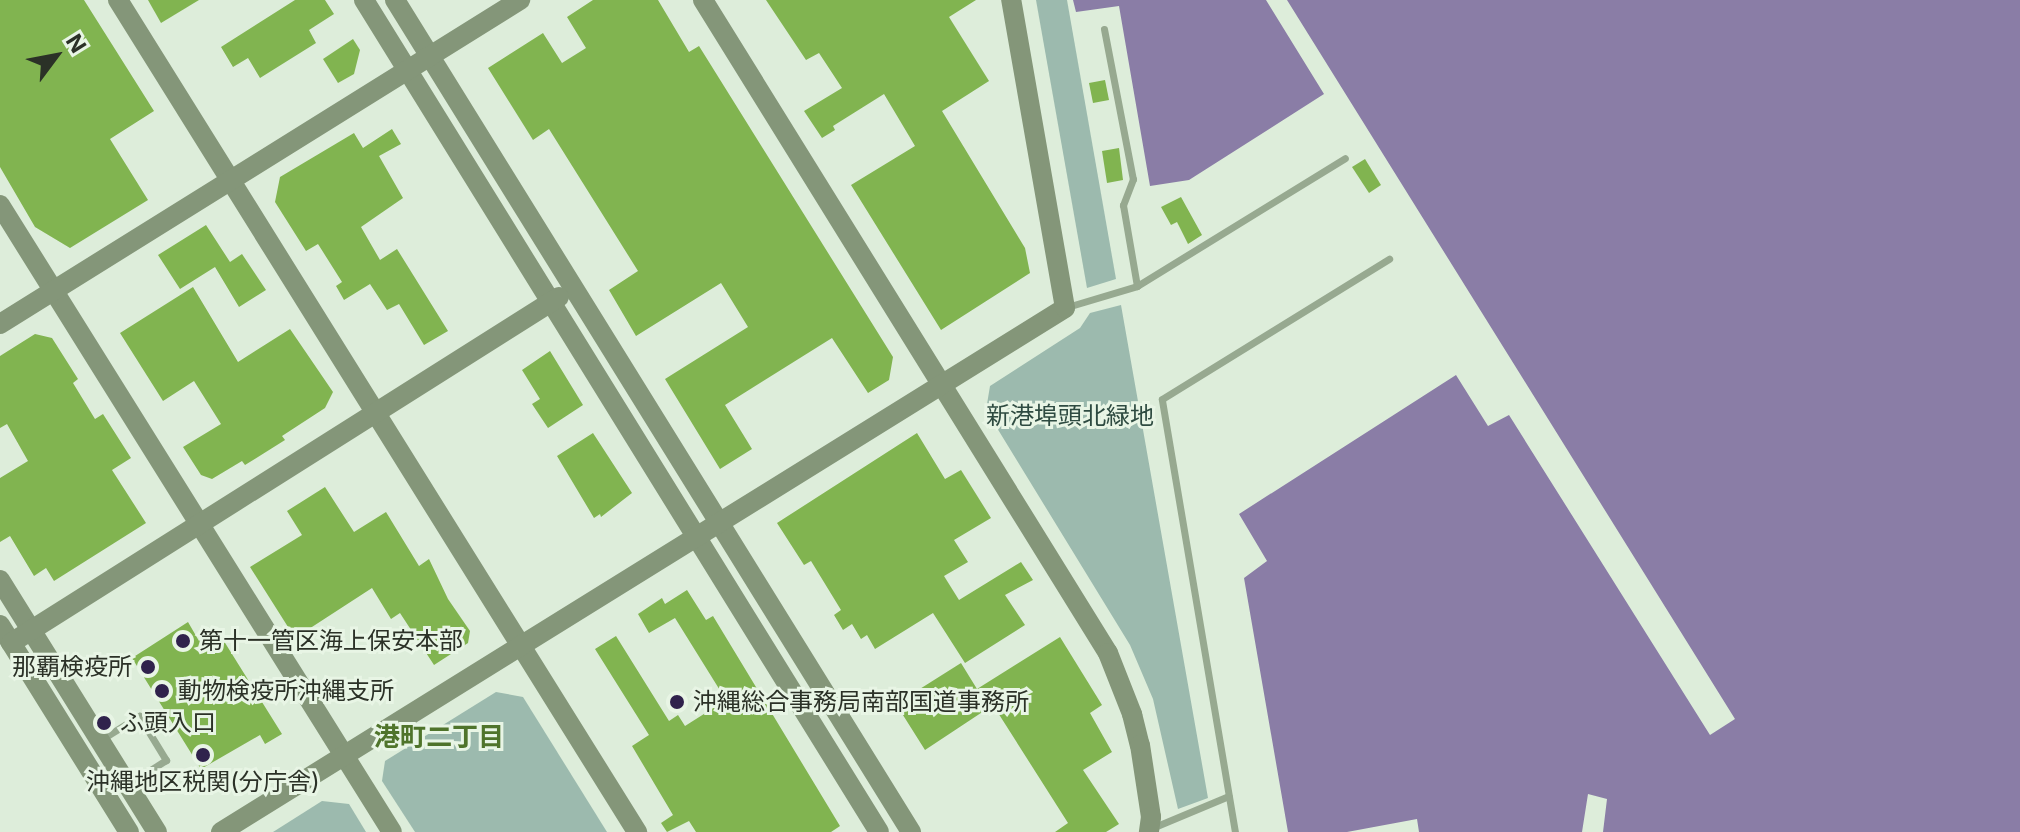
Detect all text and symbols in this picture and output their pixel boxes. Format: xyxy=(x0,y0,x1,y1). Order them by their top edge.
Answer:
north arrow xyxy=(16,16,96,96)
text: N xyxy=(61,29,92,57)
park label: 新港埠頭北緑地 xyxy=(986,402,1154,430)
place label: 第十一管区海上保安本部 xyxy=(199,627,463,655)
marker: 第十一管区海上保安本部 xyxy=(174,632,192,650)
place label: 那覇検疫所 xyxy=(12,653,132,681)
marker: 那覇検疫所 xyxy=(139,658,157,676)
place label: 動物検疫所沖縄支所 xyxy=(178,677,394,705)
marker: 動物検疫所沖縄支所 xyxy=(153,682,171,700)
place label: 沖縄総合事務局南部国道事務所 xyxy=(693,688,1029,716)
marker: 沖縄総合事務局南部国道事務所 xyxy=(668,693,686,711)
place label: ふ頭入口 xyxy=(120,709,216,737)
marker: ふ頭入口 xyxy=(95,714,113,732)
district label: 港町二丁目 xyxy=(374,721,504,753)
marker: 沖縄地区税関(分庁舎) xyxy=(194,746,212,764)
place label: 沖縄地区税関(分庁舎) xyxy=(86,768,320,796)

